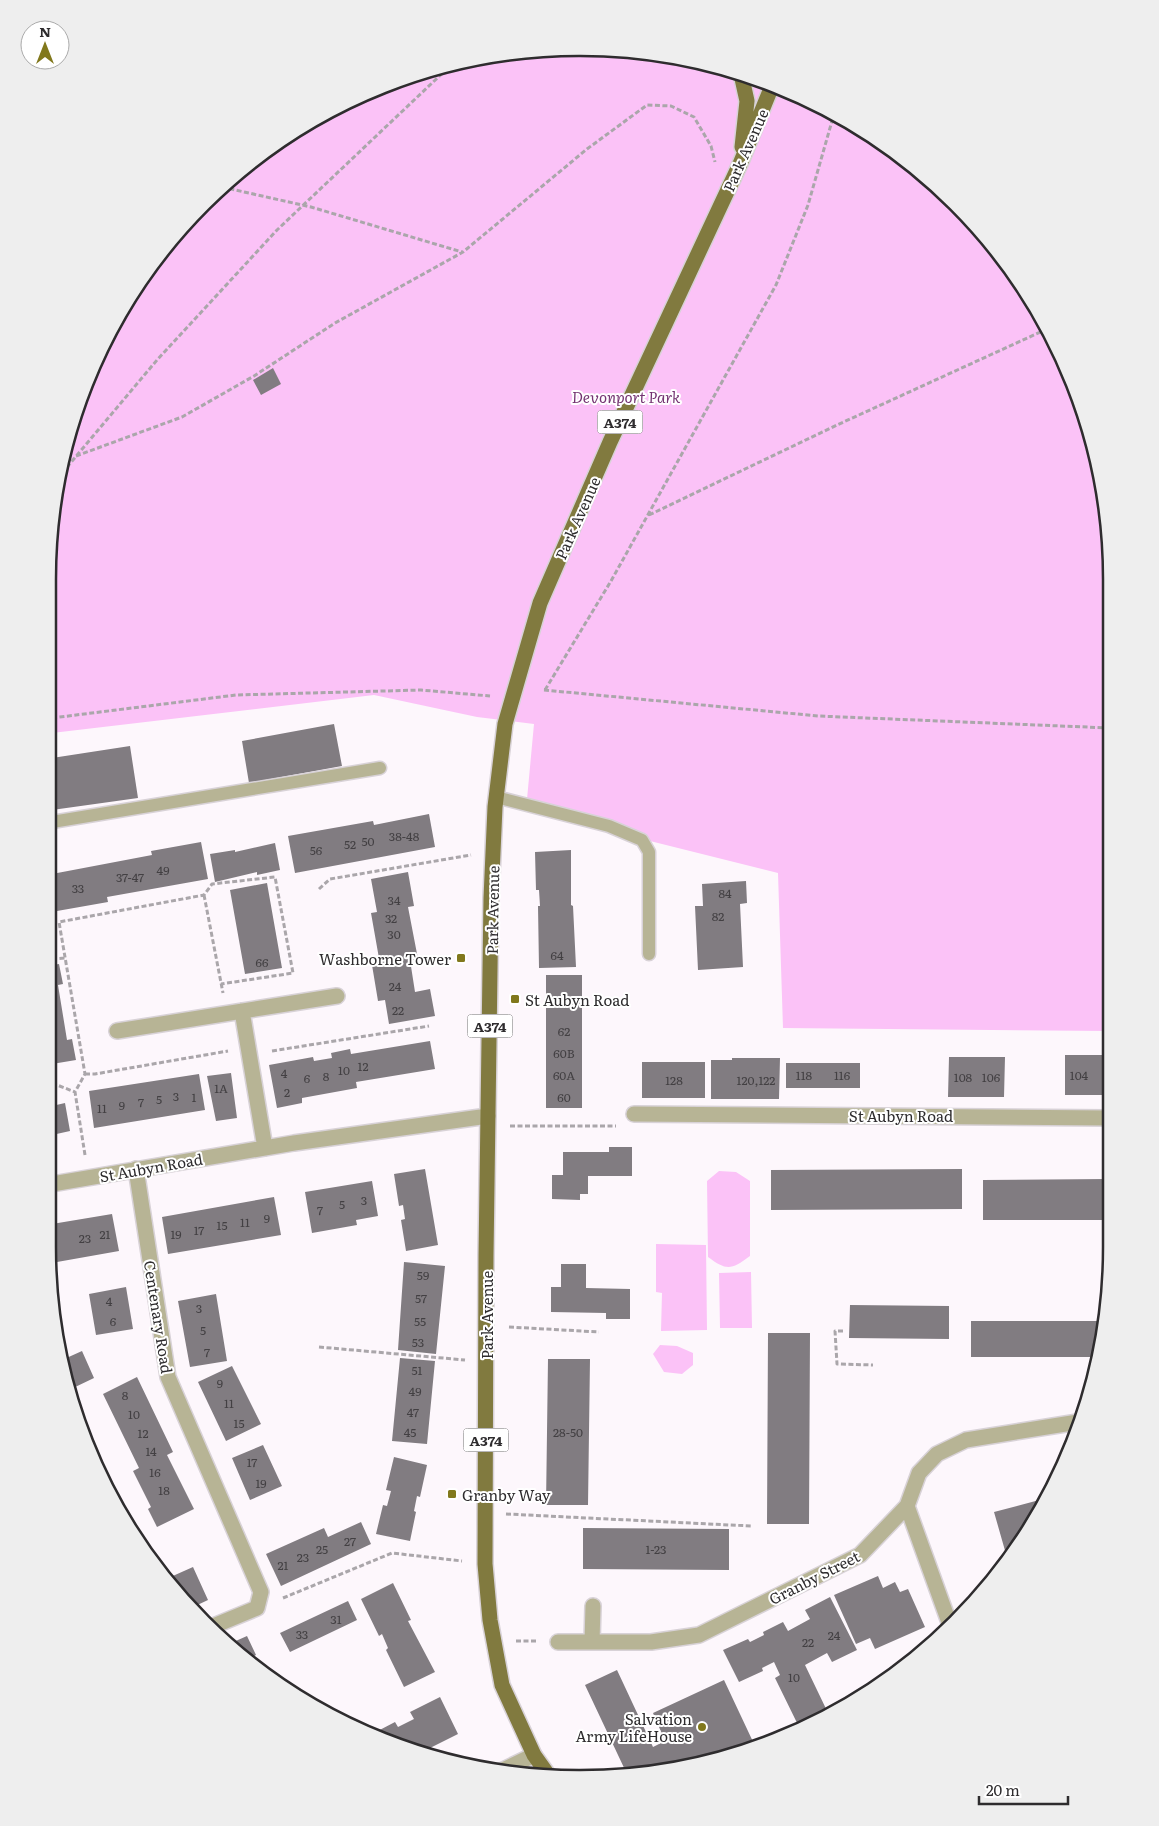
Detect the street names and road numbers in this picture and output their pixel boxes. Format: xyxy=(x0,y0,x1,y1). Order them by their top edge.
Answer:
street label: Park Avenue xyxy=(716,105,774,195)
road number: A374 xyxy=(598,411,642,434)
street label: Park Avenue xyxy=(548,473,606,563)
street label: Park Avenue xyxy=(480,865,504,954)
road number: A374 xyxy=(468,1014,512,1038)
street label: St Aubyn Road xyxy=(849,1104,953,1127)
street label: St Aubyn Road xyxy=(98,1147,204,1187)
street label: Centenary Road xyxy=(139,1259,179,1375)
street label: Park Avenue xyxy=(475,1271,498,1359)
road number: A374 xyxy=(464,1428,508,1452)
street label: Granby Street xyxy=(765,1544,863,1610)

